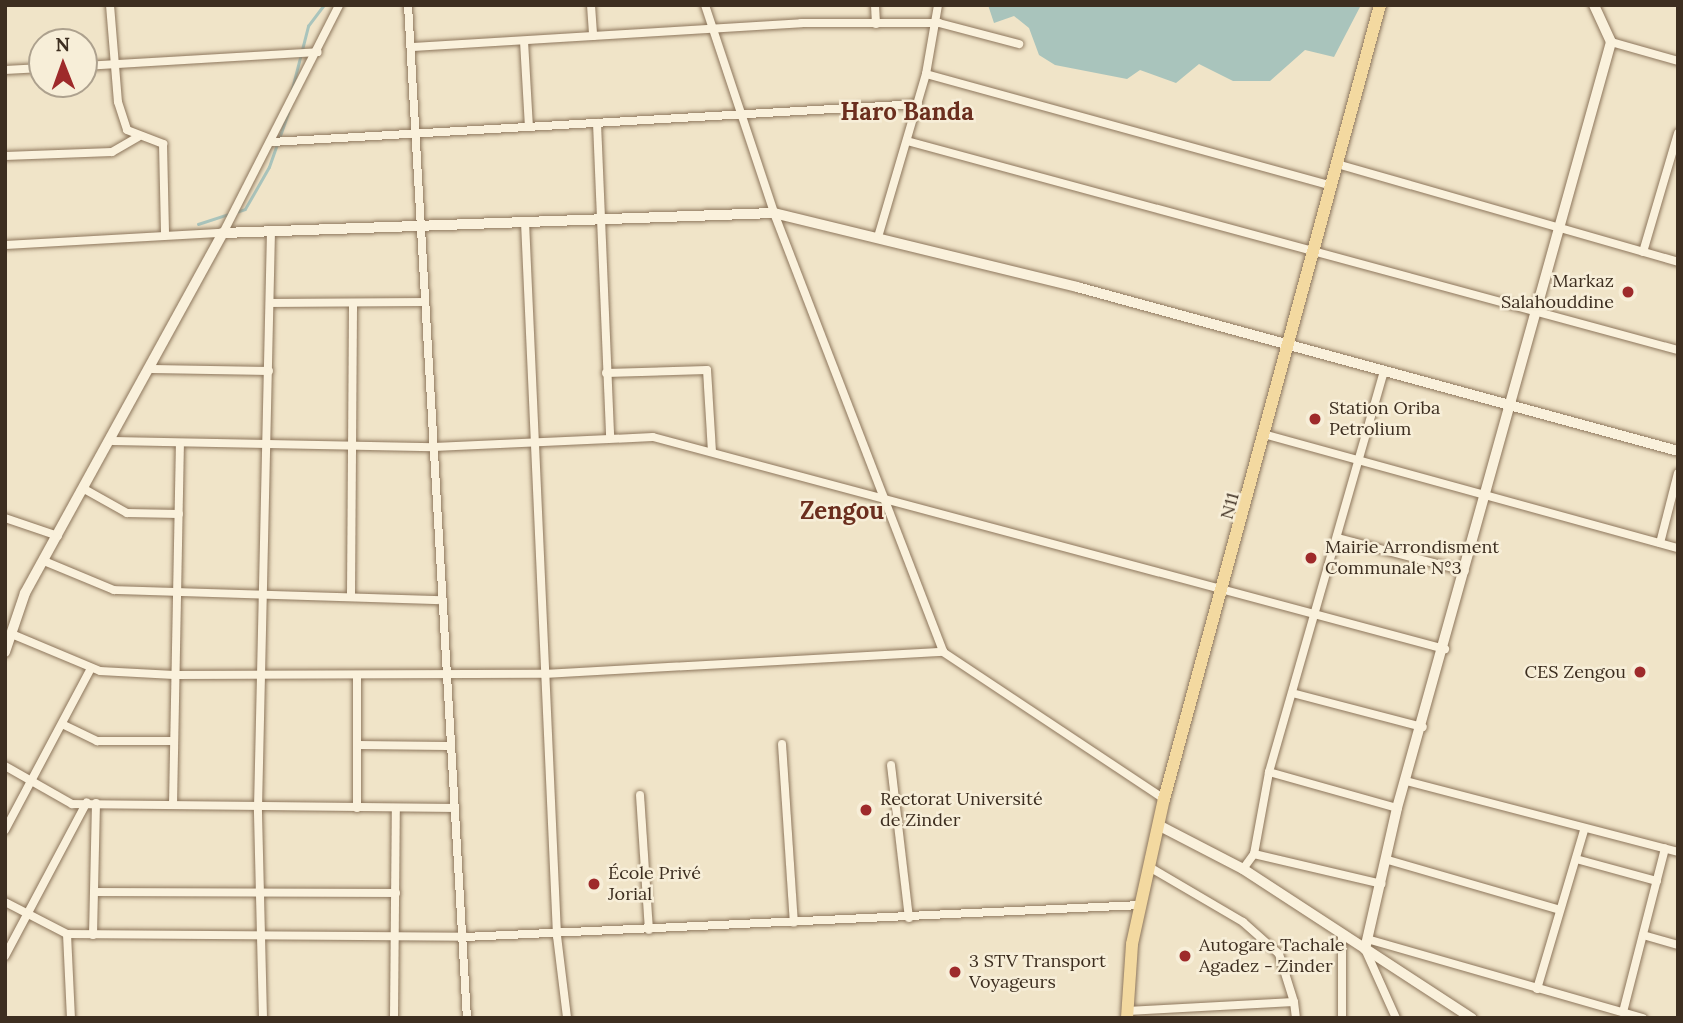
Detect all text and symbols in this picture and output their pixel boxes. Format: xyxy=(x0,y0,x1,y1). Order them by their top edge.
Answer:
north arrow xyxy=(28,28,98,98)
text: N xyxy=(55,32,70,56)
district label: Haro Banda xyxy=(840,98,974,126)
place label: Markaz Salahouddine xyxy=(1501,271,1614,314)
marker: Markaz Salahouddine xyxy=(1620,284,1636,300)
place label: Station Oriba Petrolium xyxy=(1329,398,1440,440)
marker: Station Oriba Petrolium xyxy=(1307,411,1323,427)
street label: N11 xyxy=(1216,490,1244,522)
district label: Zengou xyxy=(800,497,884,525)
place label: Mairie Arrondisment Communale N°3 xyxy=(1325,537,1499,580)
marker: Mairie Arrondisment Communale N°3 xyxy=(1303,550,1319,566)
place label: CES Zengou xyxy=(1524,661,1626,683)
marker: CES Zengou xyxy=(1632,664,1648,680)
place label: Rectorat Université de Zinder xyxy=(880,789,1043,832)
marker: Rectorat Université de Zinder xyxy=(858,802,874,818)
place label: École Privé Jorial xyxy=(608,863,701,906)
marker: École Privé Jorial xyxy=(586,876,602,892)
place label: Autogare Tachale Agadez - Zinder xyxy=(1199,935,1345,978)
marker: Autogare Tachale Agadez - Zinder xyxy=(1177,948,1193,964)
place label: 3 STV Transport Voyageurs xyxy=(969,951,1106,993)
marker: 3 STV Transport Voyageurs xyxy=(947,964,963,980)

